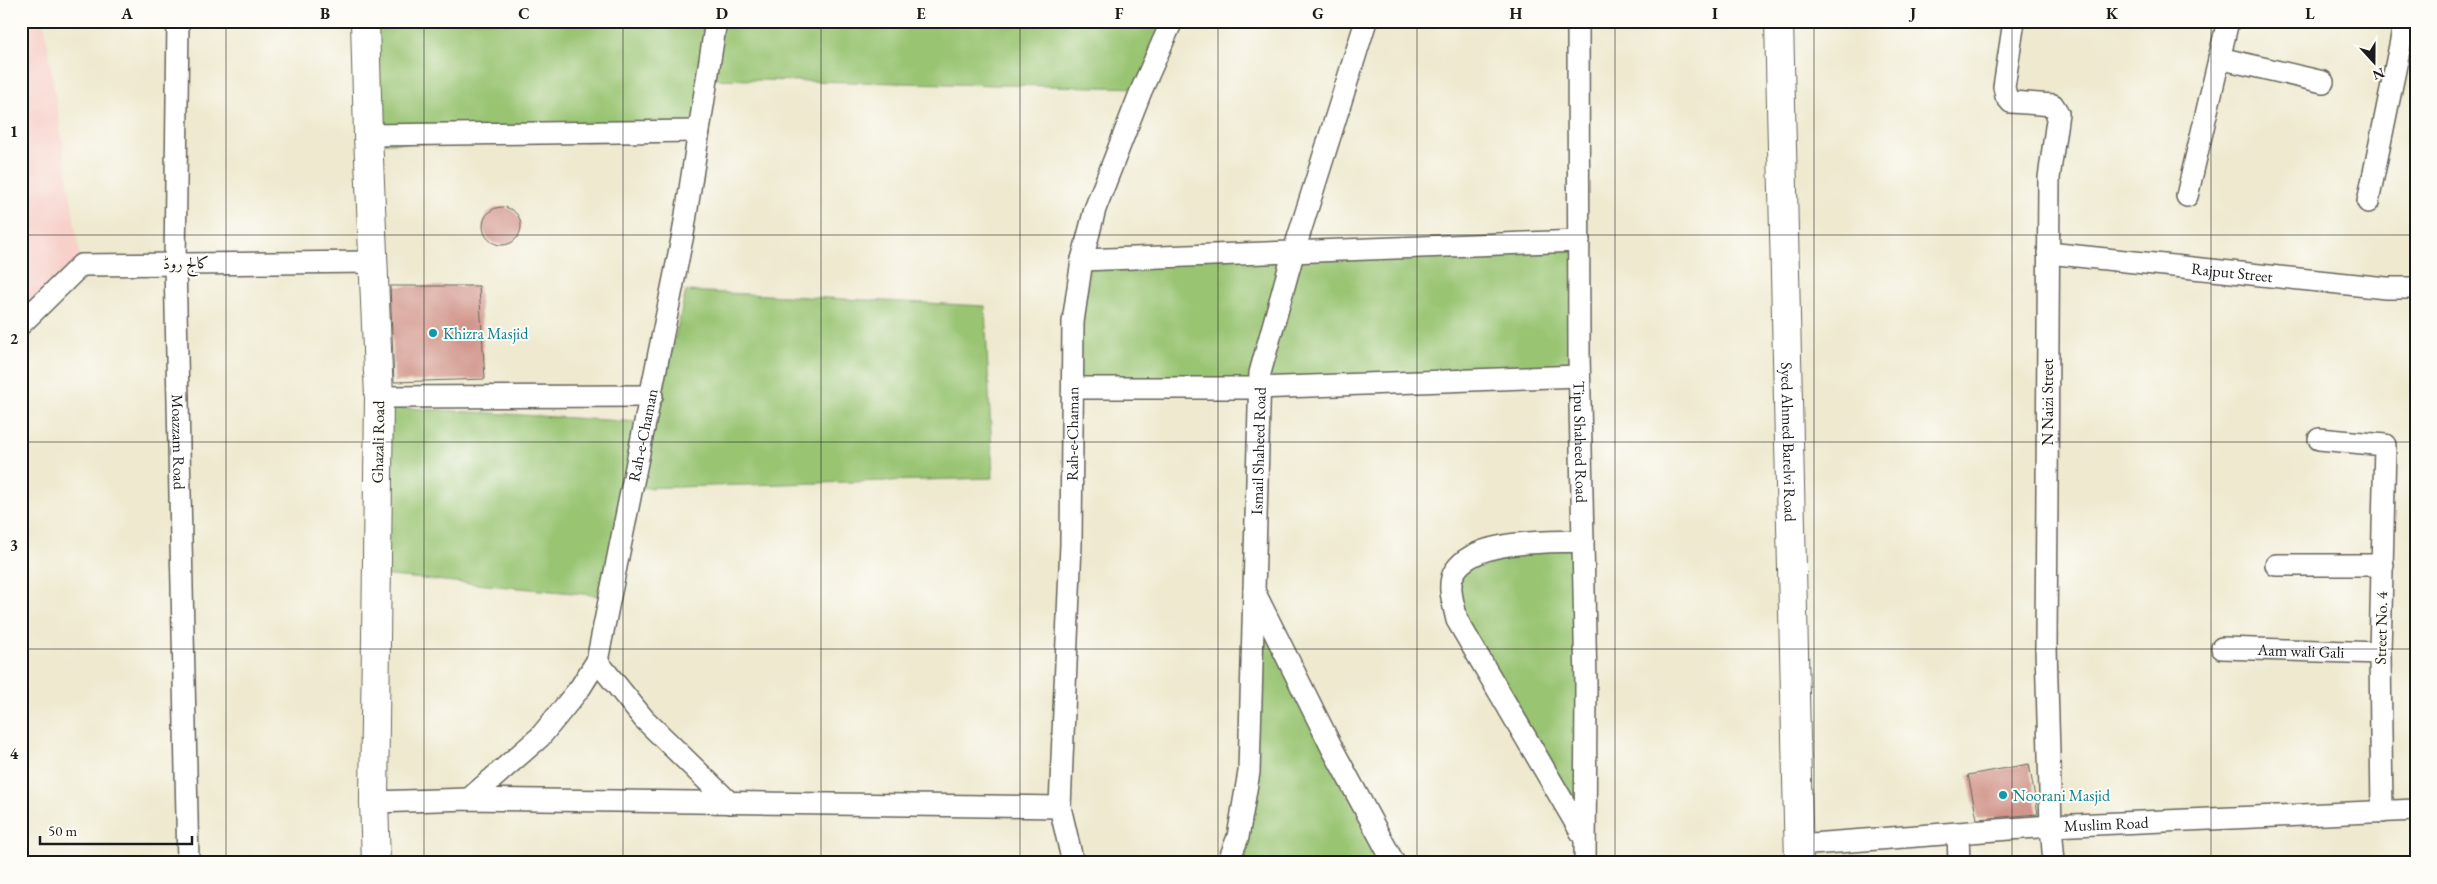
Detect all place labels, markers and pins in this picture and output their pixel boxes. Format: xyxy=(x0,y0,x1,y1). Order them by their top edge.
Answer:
place label: Khizra Masjid xyxy=(443,323,529,344)
marker: Khizra Masjid xyxy=(427,327,439,339)
place label: Noorani Masjid xyxy=(2013,785,2111,806)
marker: Noorani Masjid xyxy=(1997,789,2009,801)

